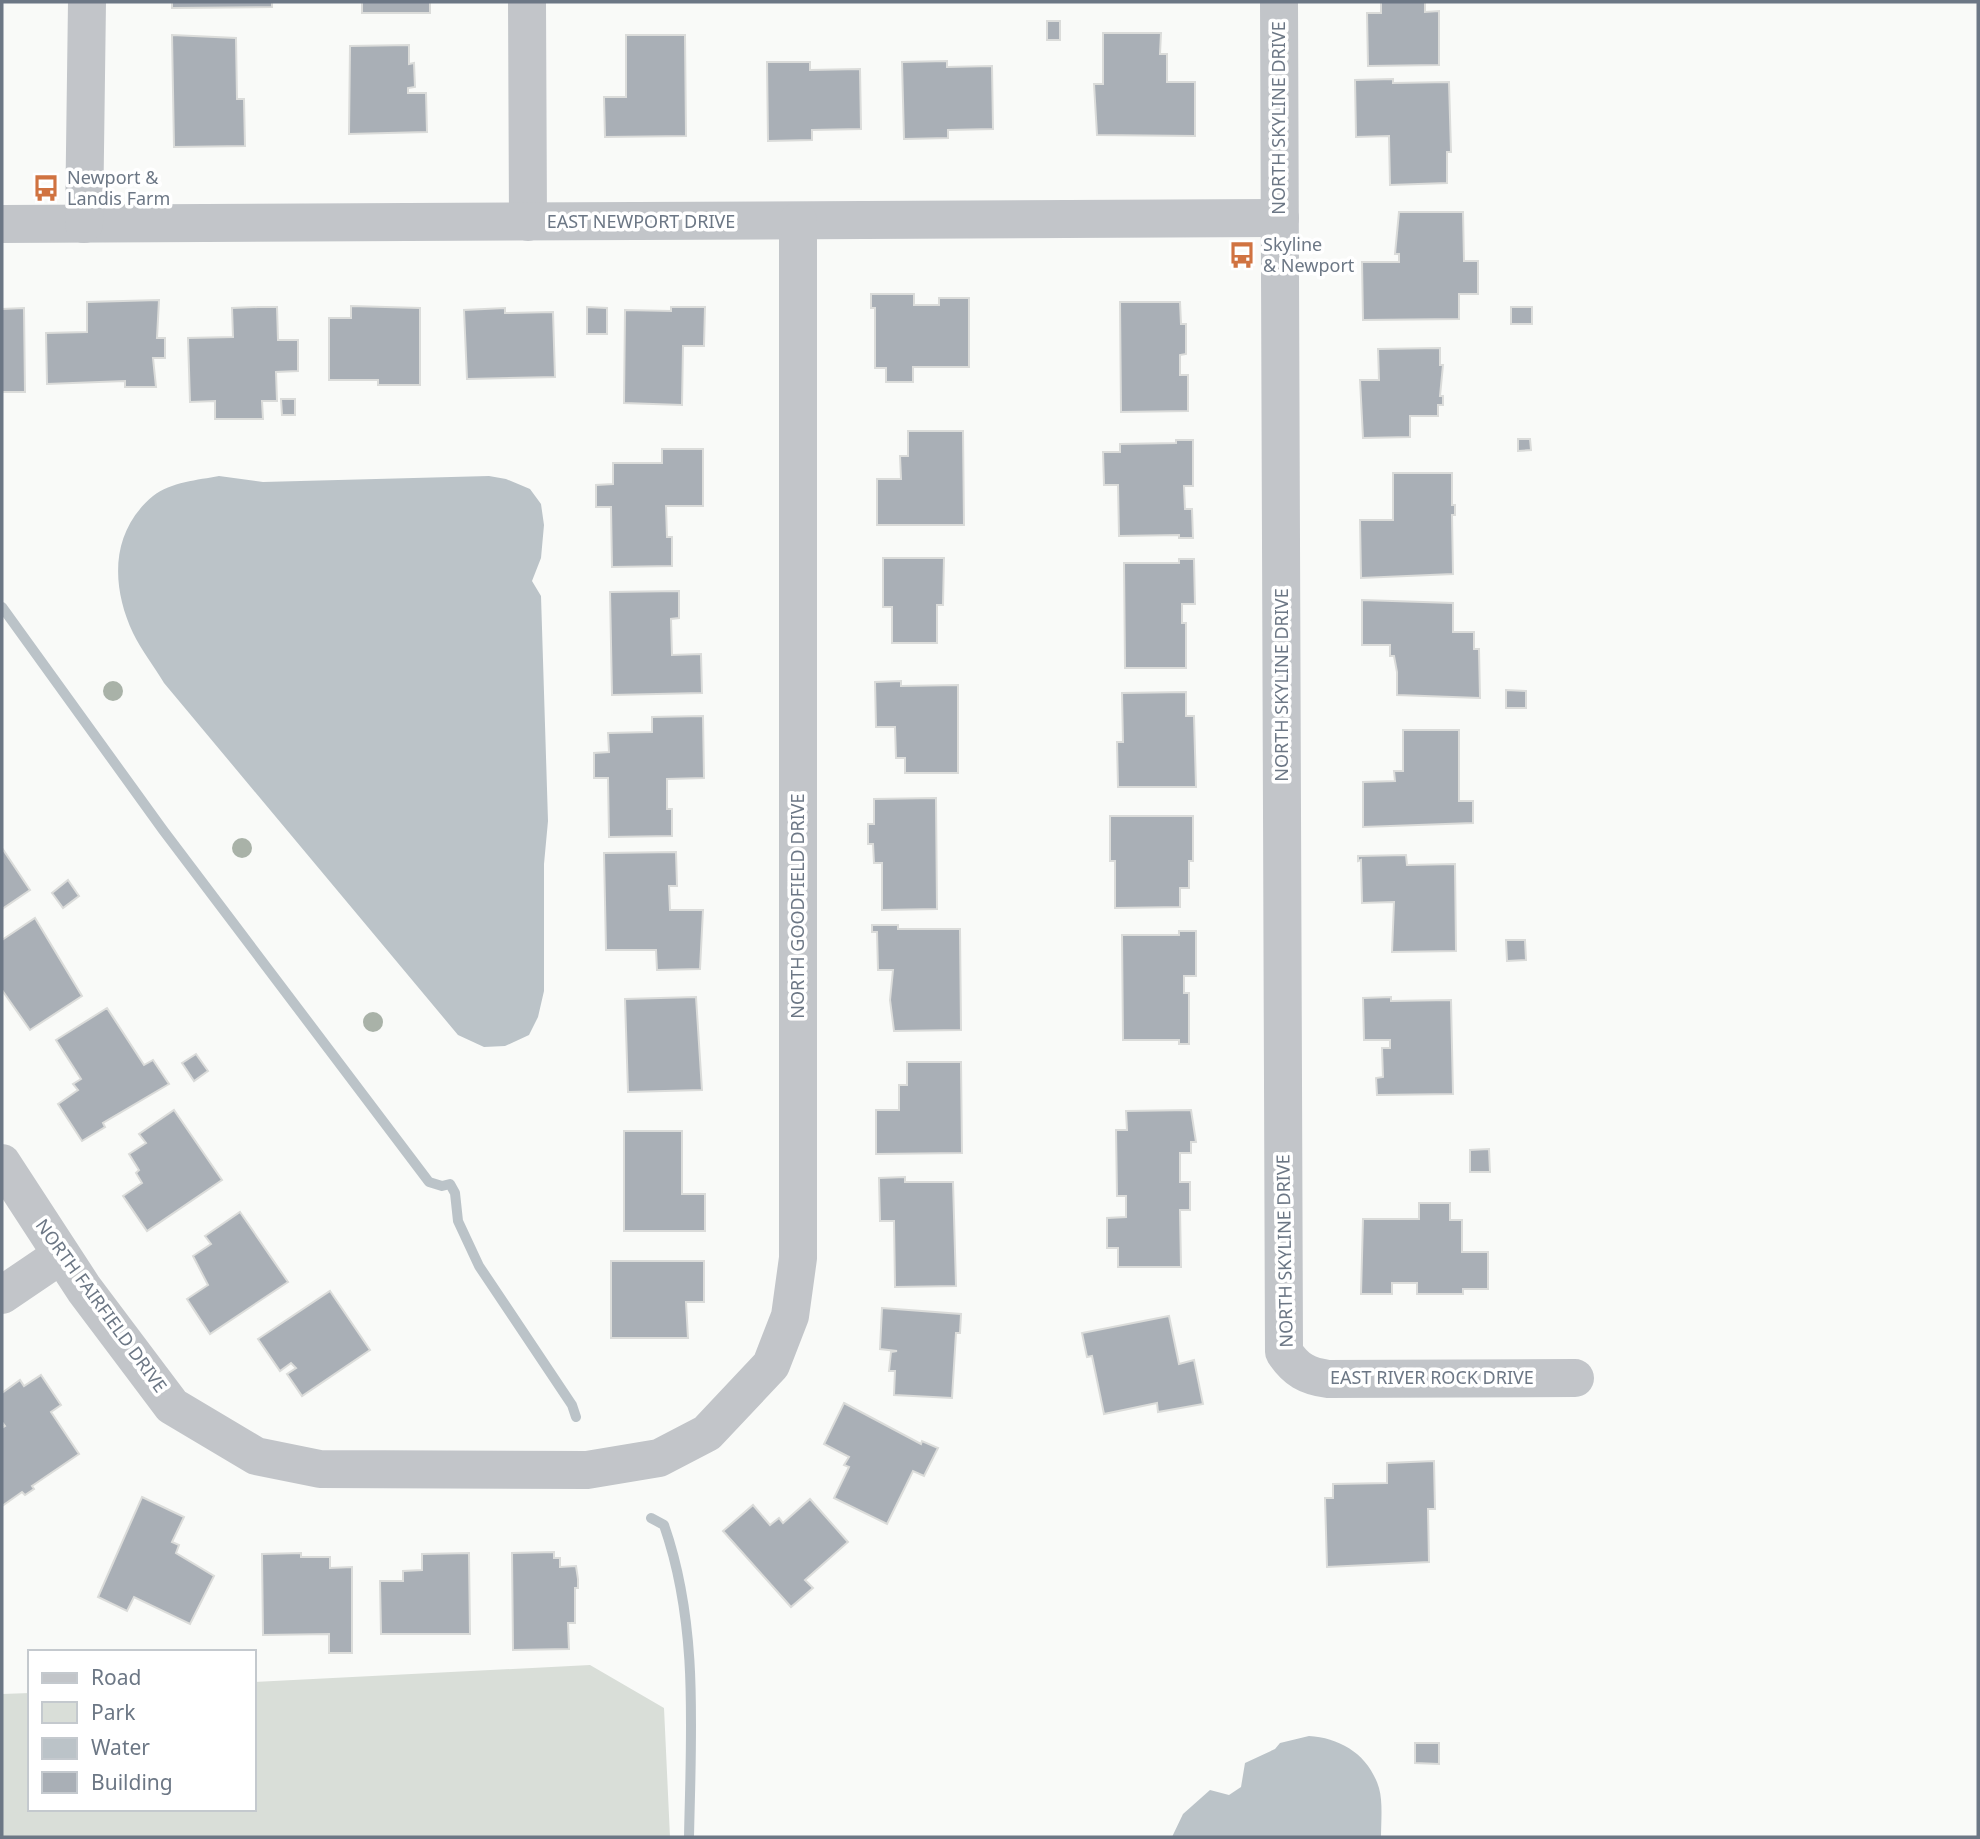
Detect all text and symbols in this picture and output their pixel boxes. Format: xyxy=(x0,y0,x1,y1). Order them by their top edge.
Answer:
street label: NORTH SKYLINE DRIVE xyxy=(1266,21,1290,215)
place label: Newport & Landis Farm xyxy=(67,165,170,210)
bus stop icon: Newport & Landis Farm xyxy=(31,173,61,203)
street label: EAST NEWPORT DRIVE xyxy=(547,209,735,233)
place label: Skyline & Newport xyxy=(1263,232,1355,277)
bus stop icon: Skyline & Newport xyxy=(1227,240,1257,270)
street label: NORTH SKYLINE DRIVE xyxy=(1269,588,1293,782)
street label: NORTH GOODFIELD DRIVE xyxy=(785,793,809,1019)
street label: NORTH SKYLINE DRIVE xyxy=(1270,1154,1298,1348)
street label: NORTH FAIRFIELD DRIVE xyxy=(31,1214,173,1397)
street label: EAST RIVER ROCK DRIVE xyxy=(1330,1365,1534,1389)
legend xyxy=(28,1650,256,1811)
text: Road xyxy=(91,1663,141,1691)
text: Park xyxy=(91,1698,136,1726)
text: Water xyxy=(91,1733,150,1761)
text: Building xyxy=(91,1768,173,1796)

